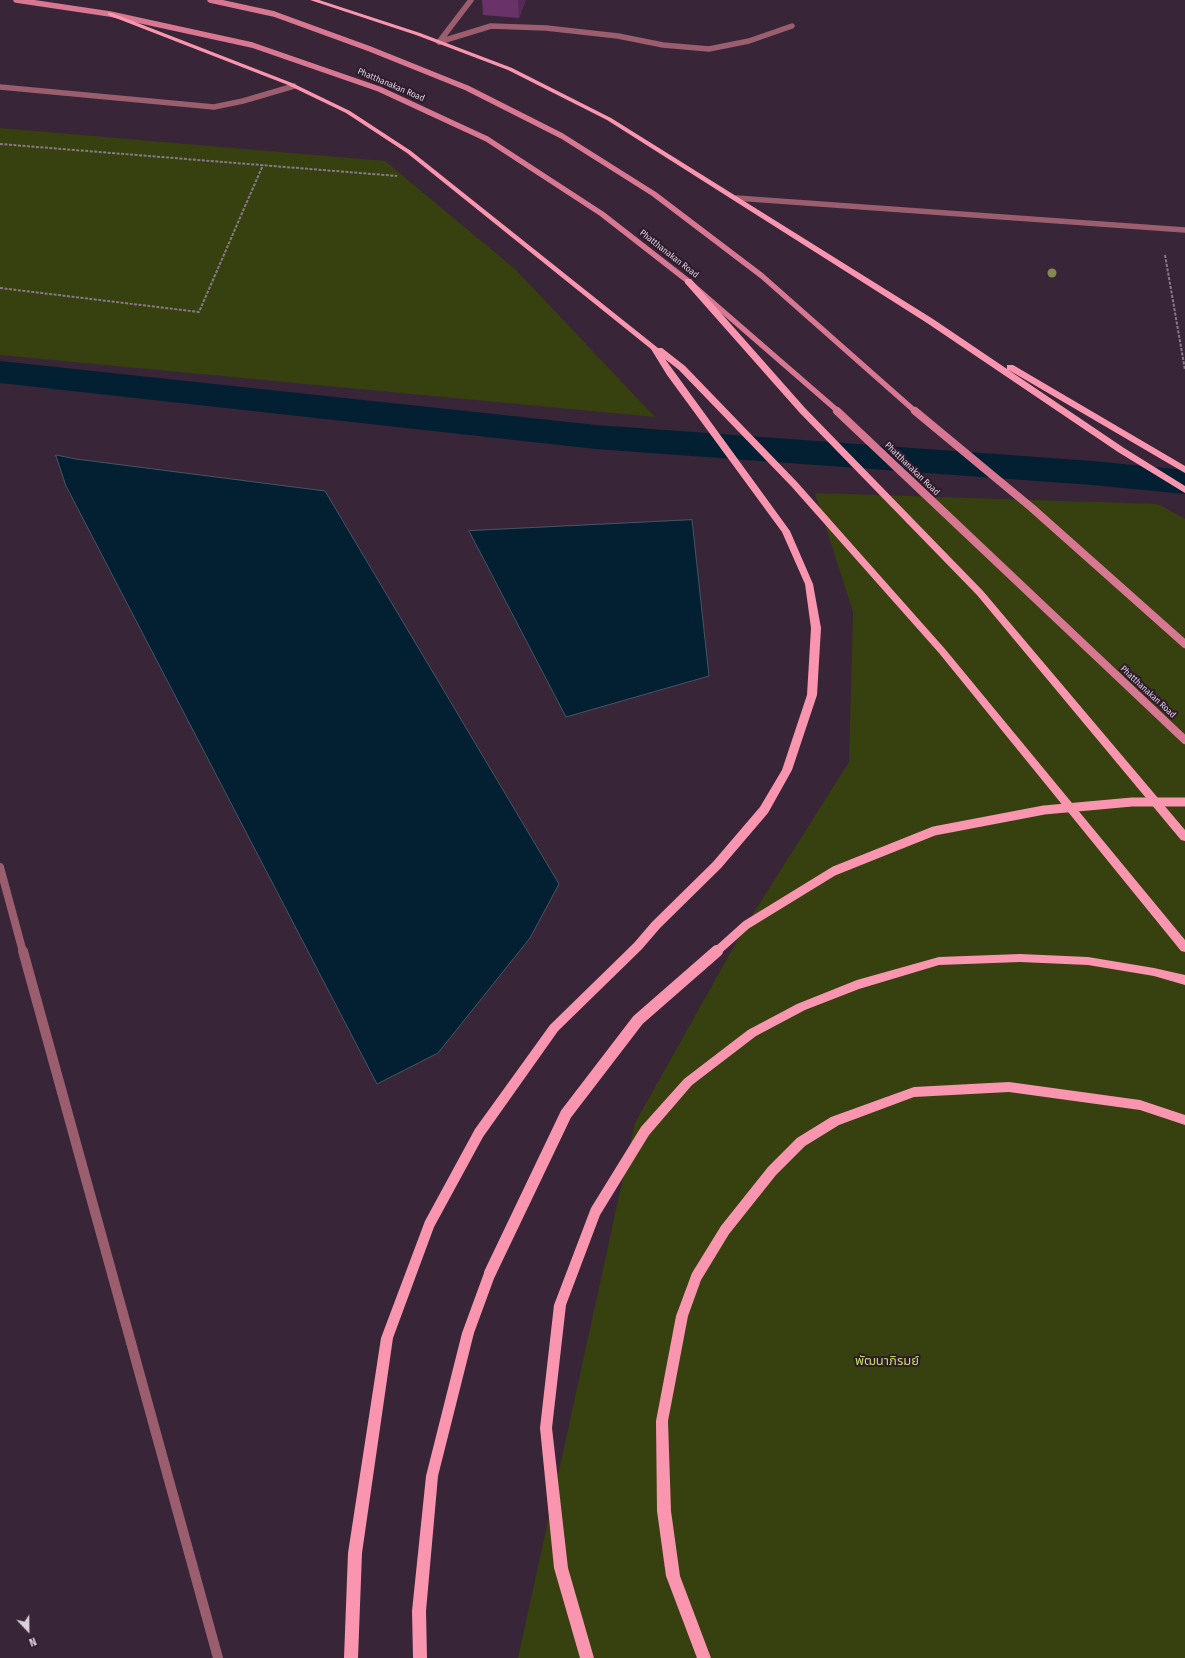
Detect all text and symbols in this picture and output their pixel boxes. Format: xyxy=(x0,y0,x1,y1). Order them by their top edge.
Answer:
street label: Phatthanakan Road xyxy=(356,66,426,104)
street label: Phatthanakan Road xyxy=(637,228,701,280)
street label: Phatthanakan Road xyxy=(882,440,942,498)
street label: Phatthanakan Road xyxy=(1118,664,1178,720)
park label: พัฒนาภิรมย์ xyxy=(855,1353,919,1369)
north arrow xyxy=(8,1610,48,1650)
text: N xyxy=(27,1634,38,1649)

